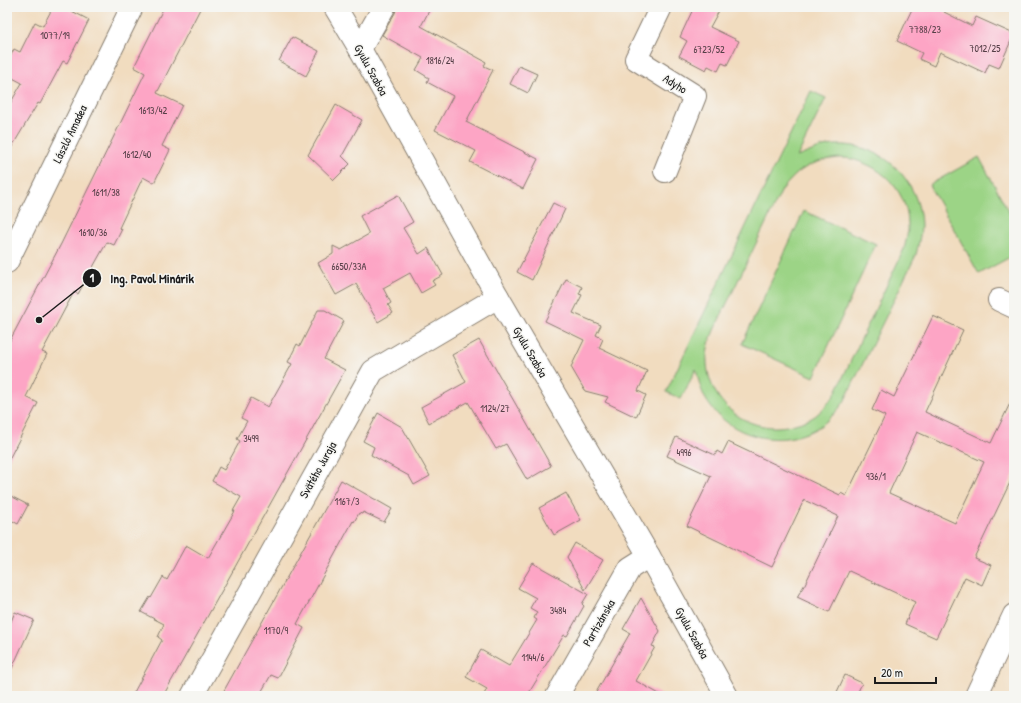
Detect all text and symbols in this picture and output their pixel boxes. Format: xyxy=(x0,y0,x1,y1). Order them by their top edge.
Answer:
house number: 7788/23 xyxy=(909,23,941,36)
house number: 1077/19 xyxy=(40,29,70,42)
street label: Gyulu Szabóa xyxy=(350,41,393,99)
house number: 7012/25 xyxy=(970,42,1001,55)
house number: 6723/52 xyxy=(693,43,725,56)
house number: 1816/24 xyxy=(426,54,454,67)
street label: Adyho xyxy=(660,70,691,98)
street label: László Amadea xyxy=(48,102,91,166)
house number: 1613/42 xyxy=(139,104,168,117)
house number: 1612/40 xyxy=(123,148,152,161)
house number: 1611/38 xyxy=(92,186,120,199)
house number: 1610/36 xyxy=(79,226,107,239)
house number: 6650/33A xyxy=(332,260,366,273)
callout: Ing. Pavol Minárik xyxy=(82,266,201,291)
text: 1 xyxy=(90,269,95,286)
text: Ing. Pavol Minárik xyxy=(110,269,194,288)
street label: Gyulu Szabóa xyxy=(509,323,552,381)
house number: 1124/27 xyxy=(480,402,510,415)
house number: 3499 xyxy=(243,432,259,445)
street label: Svätého Juraja xyxy=(295,438,340,501)
house number: 4996 xyxy=(676,446,692,459)
house number: 936/1 xyxy=(866,470,886,483)
house number: 1167/3 xyxy=(335,495,360,508)
street label: Partizánska xyxy=(578,596,619,649)
house number: 3484 xyxy=(550,604,566,617)
street label: Gyulu Szabóa xyxy=(671,604,714,662)
house number: 1170/9 xyxy=(264,624,289,637)
house number: 1144/6 xyxy=(522,651,544,664)
scale bar xyxy=(875,659,936,685)
text: 20 m xyxy=(881,664,903,681)

